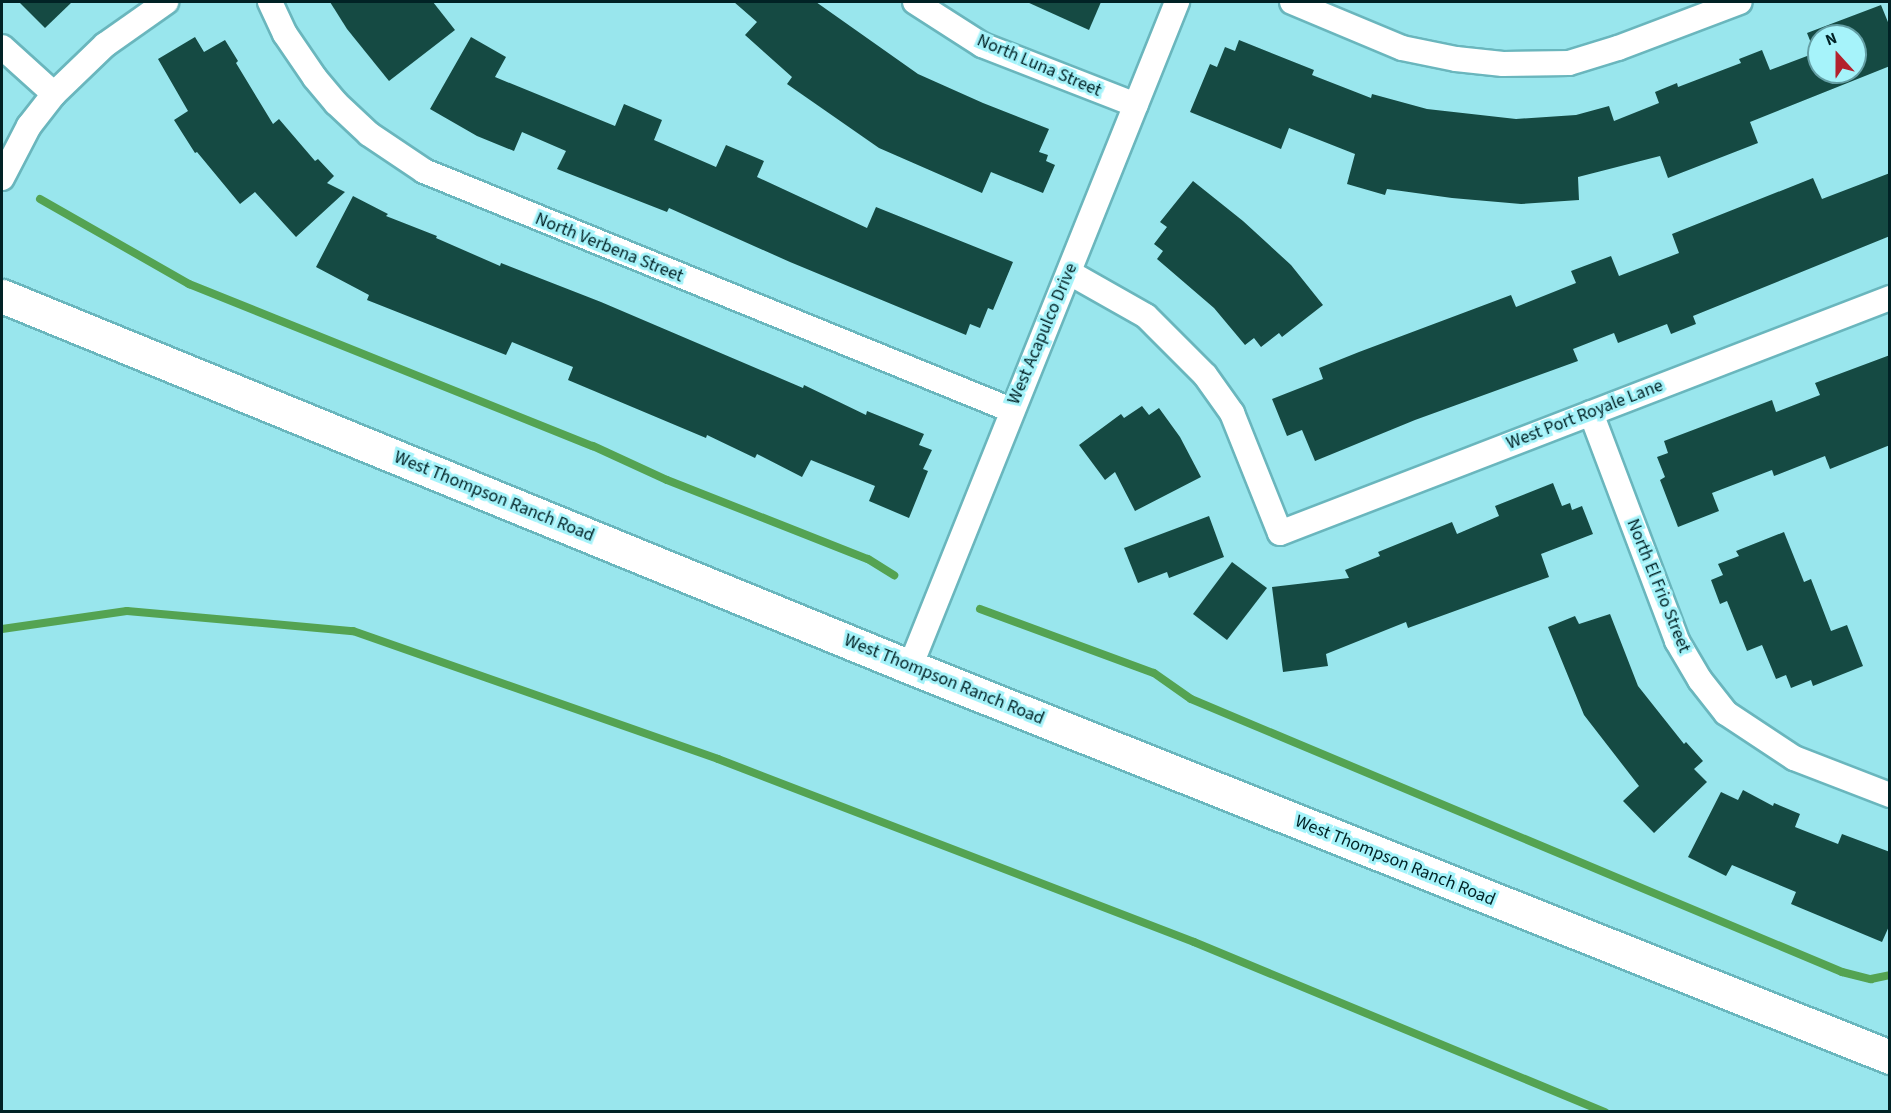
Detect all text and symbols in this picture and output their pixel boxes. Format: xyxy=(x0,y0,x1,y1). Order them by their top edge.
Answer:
north arrow xyxy=(1807,24,1867,84)
text: N xyxy=(1822,27,1840,51)
street label: North Luna Street xyxy=(974,30,1104,102)
street label: North Verbena Street xyxy=(532,208,686,288)
street label: West Acapulco Drive xyxy=(1003,260,1083,408)
street label: West Port Royale Lane xyxy=(1504,375,1666,455)
street label: West Thompson Ranch Road xyxy=(391,447,597,547)
street label: North El Frio Street xyxy=(1621,516,1695,656)
street label: West Thompson Ranch Road xyxy=(841,630,1047,730)
street label: West Thompson Ranch Road xyxy=(1292,811,1498,911)

